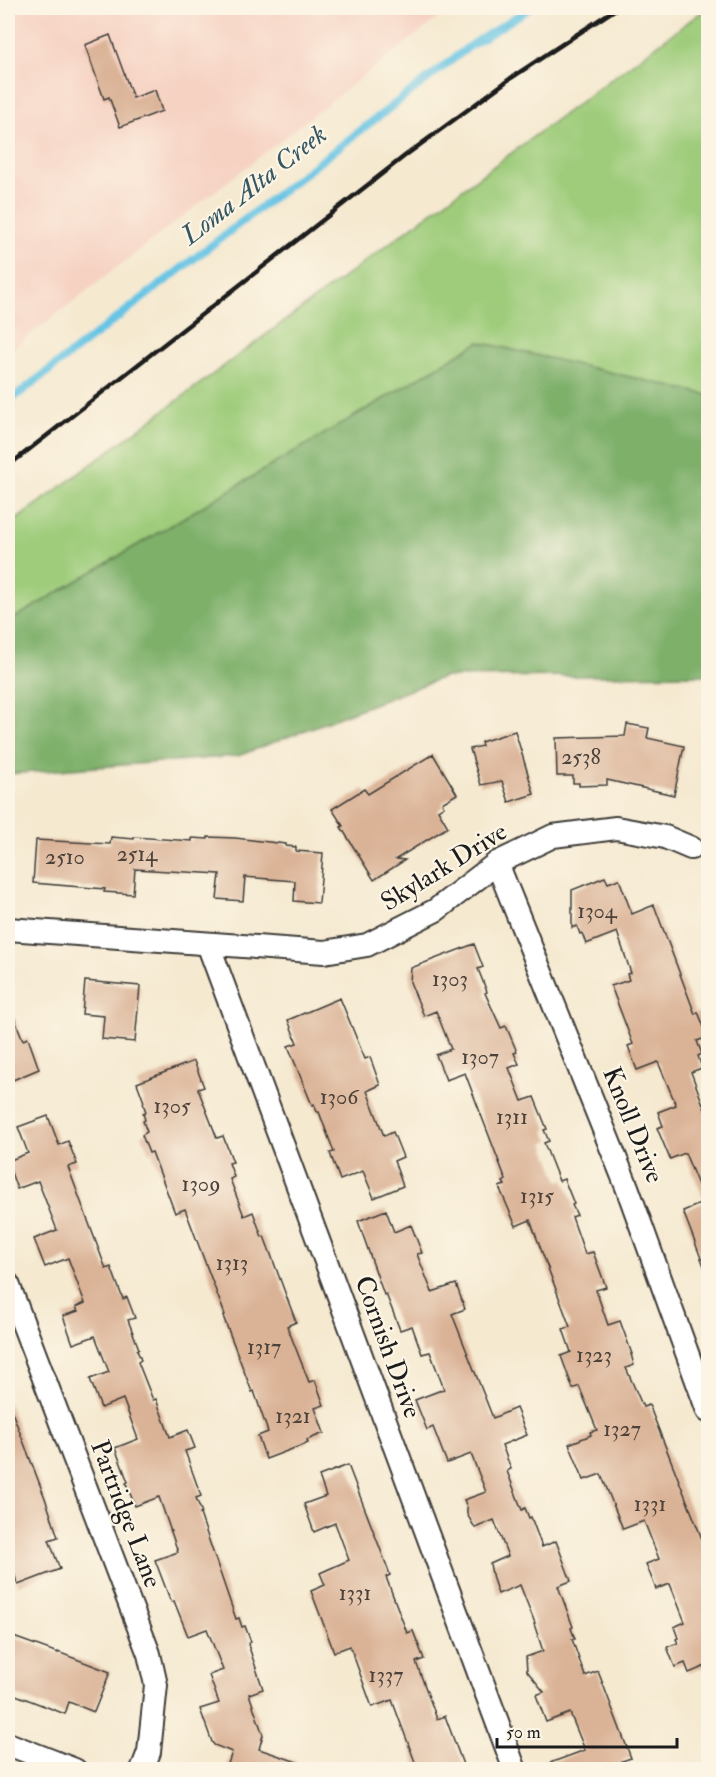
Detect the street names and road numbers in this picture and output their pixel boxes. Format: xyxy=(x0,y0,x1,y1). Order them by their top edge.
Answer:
street label: Skylark Drive xyxy=(375,816,513,918)
street label: Knoll Drive xyxy=(595,1062,671,1188)
street label: Cornish Drive xyxy=(347,1271,429,1423)
street label: Partridge Lane xyxy=(83,1436,169,1592)

